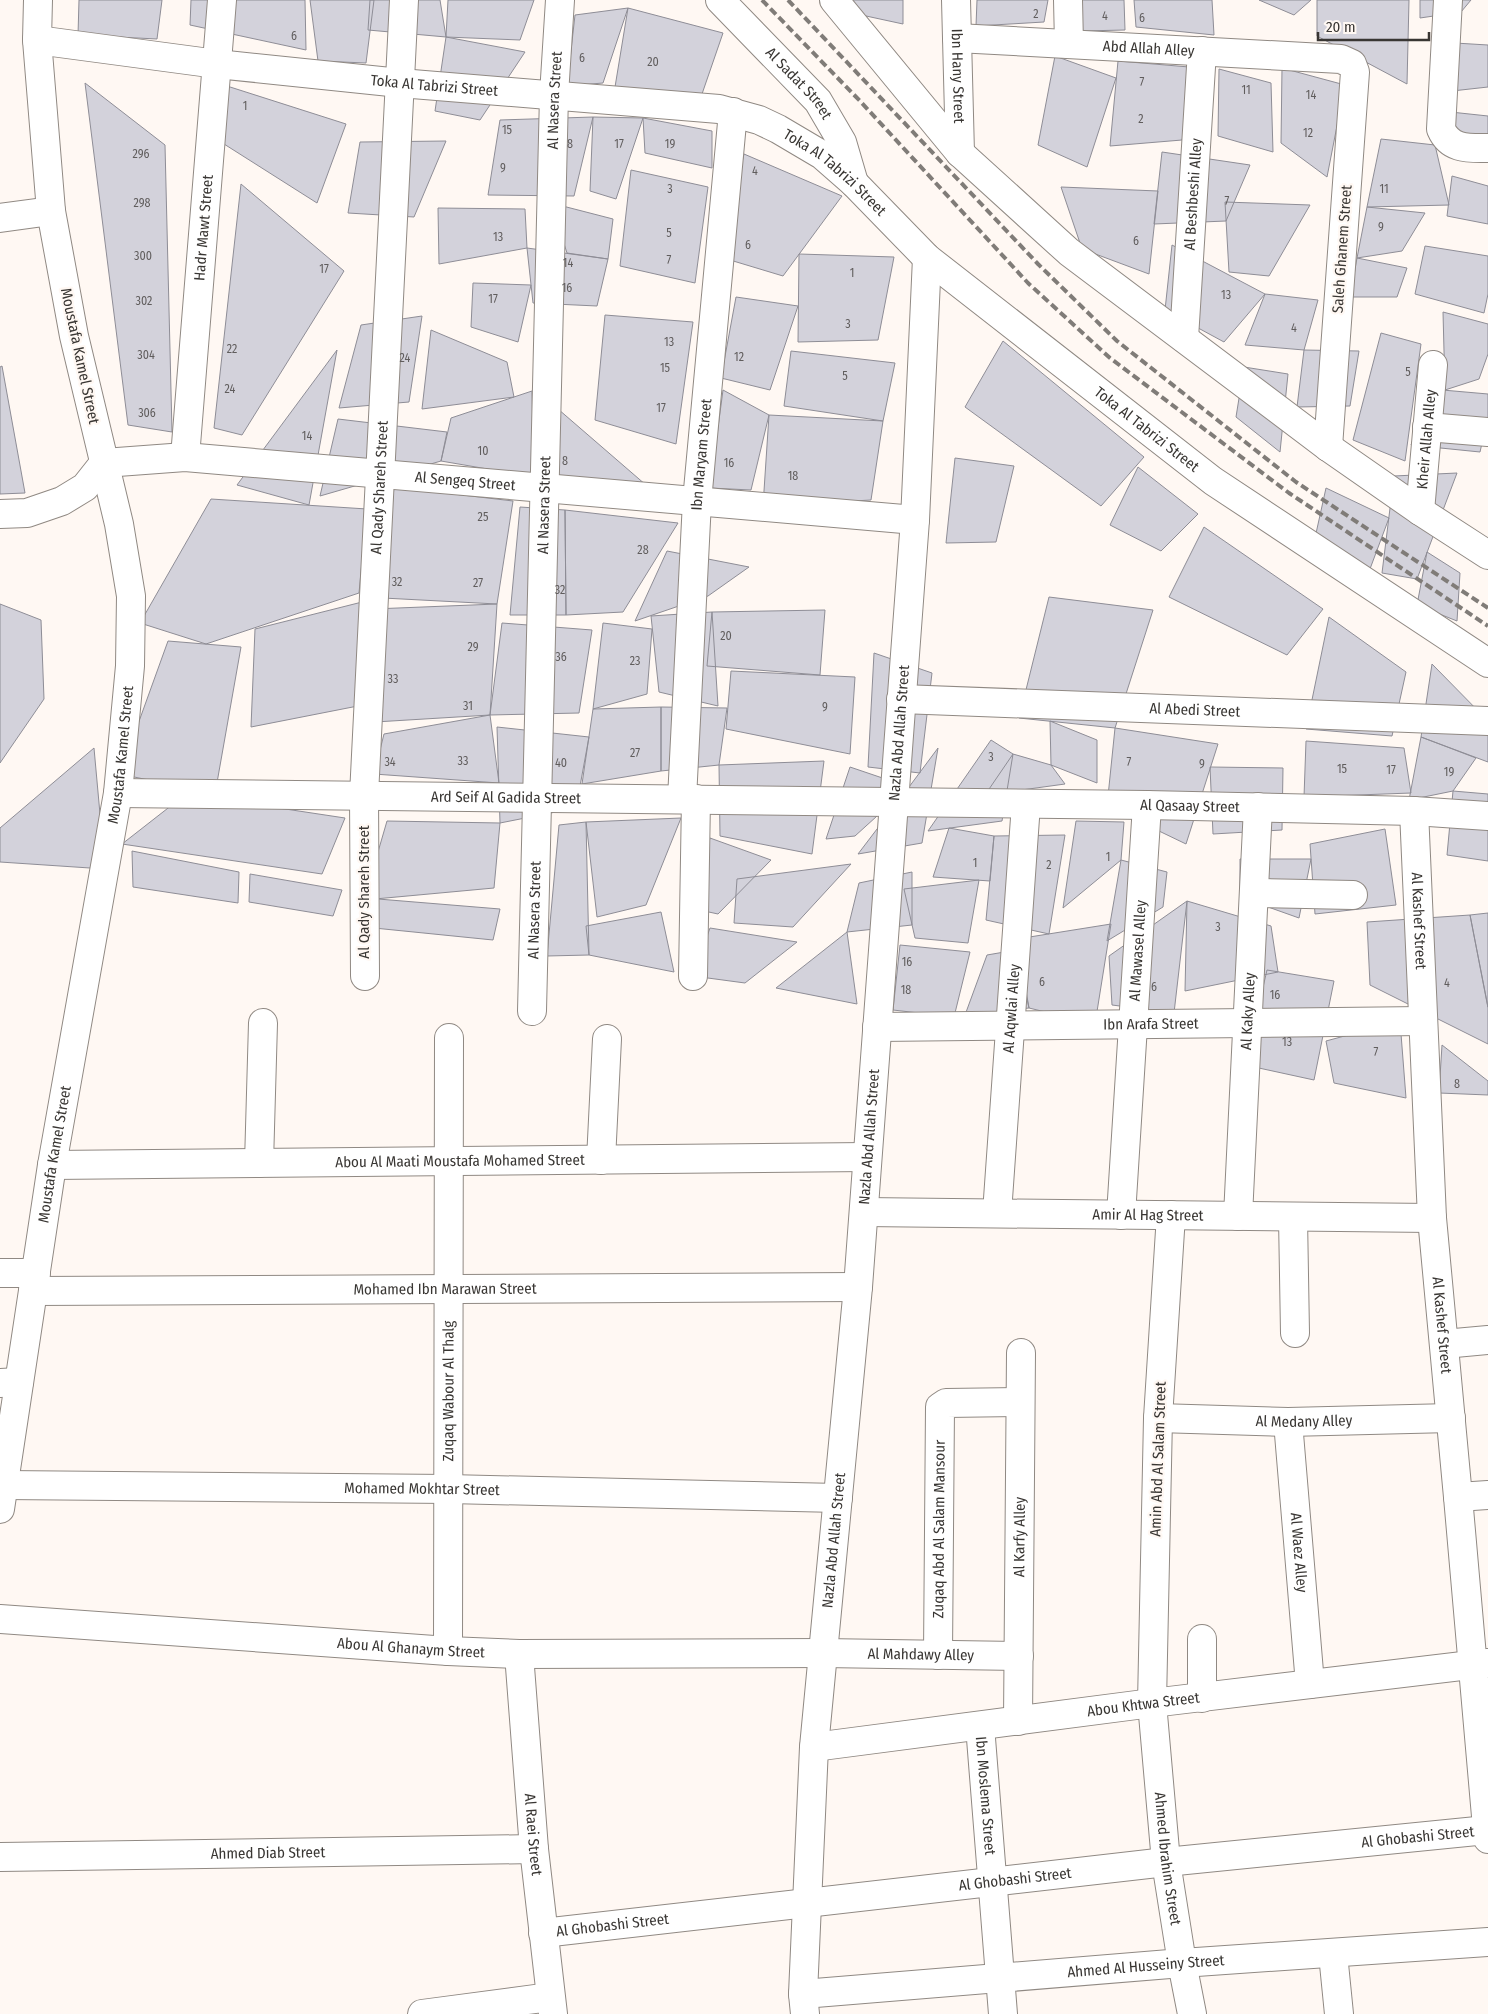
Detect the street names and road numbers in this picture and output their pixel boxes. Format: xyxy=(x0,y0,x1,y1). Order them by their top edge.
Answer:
street label: Ibn Hany Street xyxy=(948,28,968,124)
street label: Abd Allah Alley xyxy=(1102,37,1195,60)
street label: Al Sadat Street xyxy=(762,44,836,123)
street label: Al Nasera Street xyxy=(544,51,566,150)
street label: Toka Al Tabrizi Street xyxy=(370,71,499,100)
street label: Toka Al Tabrizi Street xyxy=(780,125,890,220)
street label: Al Beshbeshi Alley xyxy=(1181,137,1206,251)
street label: Hadr Mawt Street xyxy=(190,174,217,282)
street label: Saleh Ghanem Street xyxy=(1329,184,1355,314)
street label: Moustafa Kamel Street xyxy=(57,286,103,426)
street label: Toka Al Tabrizi Street xyxy=(1091,383,1203,476)
street label: Kheir Allah Alley xyxy=(1413,388,1440,490)
street label: Ibn Maryam Street xyxy=(688,398,715,511)
street label: Al Qady Shareh Street xyxy=(367,420,392,555)
street label: Al Nasera Street xyxy=(534,456,554,554)
street label: Al Sengeq Street xyxy=(414,468,516,494)
street label: Nazla Abd Allah Street xyxy=(885,664,913,802)
street label: Moustafa Kamel Street xyxy=(104,685,137,825)
street label: Al Abedi Street xyxy=(1149,699,1241,721)
street label: Ard Seif Al Gadida Street xyxy=(431,788,581,807)
street label: Al Qasaay Street xyxy=(1140,796,1240,816)
street label: Al Qady Shareh Street xyxy=(355,825,373,959)
street label: Al Nasera Street xyxy=(524,861,545,959)
street label: Al Kashef Street xyxy=(1408,872,1430,970)
street label: Al Mawasel Alley xyxy=(1126,899,1150,1002)
street label: Al Aqwlai Alley xyxy=(999,963,1024,1054)
street label: Al Kaky Alley xyxy=(1237,972,1259,1050)
street label: Ibn Arafa Street xyxy=(1103,1014,1199,1034)
street label: Nazla Abd Allah Street xyxy=(855,1068,883,1205)
street label: Moustafa Kamel Street xyxy=(34,1084,75,1224)
street label: Abou Al Maati Moustafa Mohamed Street xyxy=(335,1151,585,1171)
street label: Amir Al Hag Street xyxy=(1092,1205,1204,1225)
street label: Al Kashef Street xyxy=(1429,1276,1455,1374)
street label: Mohamed Ibn Marawan Street xyxy=(353,1280,537,1298)
street label: Zuqaq Wabour Al Thalg xyxy=(439,1321,458,1461)
street label: Amin Abd Al Salam Street xyxy=(1146,1381,1170,1537)
street label: Al Medany Alley xyxy=(1255,1411,1353,1431)
street label: Zuqaq Abd Al Salam Mansour xyxy=(929,1439,949,1618)
street label: Nazla Abd Allah Street xyxy=(818,1472,849,1609)
street label: Mohamed Mokhtar Street xyxy=(344,1479,500,1499)
street label: Al Karfy Alley xyxy=(1010,1496,1029,1577)
street label: Al Waez Alley xyxy=(1287,1512,1311,1594)
street label: Abou Al Ghanaym Street xyxy=(336,1634,485,1662)
street label: Al Mahdawy Alley xyxy=(867,1645,974,1664)
street label: Abou Khtwa Street xyxy=(1086,1688,1201,1720)
street label: Ibn Moslema Street xyxy=(972,1736,999,1856)
street label: Ahmed Ibrahim Street xyxy=(1151,1791,1185,1927)
street label: Al Raei Street xyxy=(521,1793,546,1877)
street label: Al Ghobashi Street xyxy=(1360,1822,1475,1851)
street label: Ahmed Diab Street xyxy=(211,1843,326,1863)
street label: Al Ghobashi Street xyxy=(958,1864,1072,1895)
street label: Al Ghobashi Street xyxy=(555,1910,670,1940)
street label: Ahmed Al Husseiny Street xyxy=(1067,1951,1225,1981)

